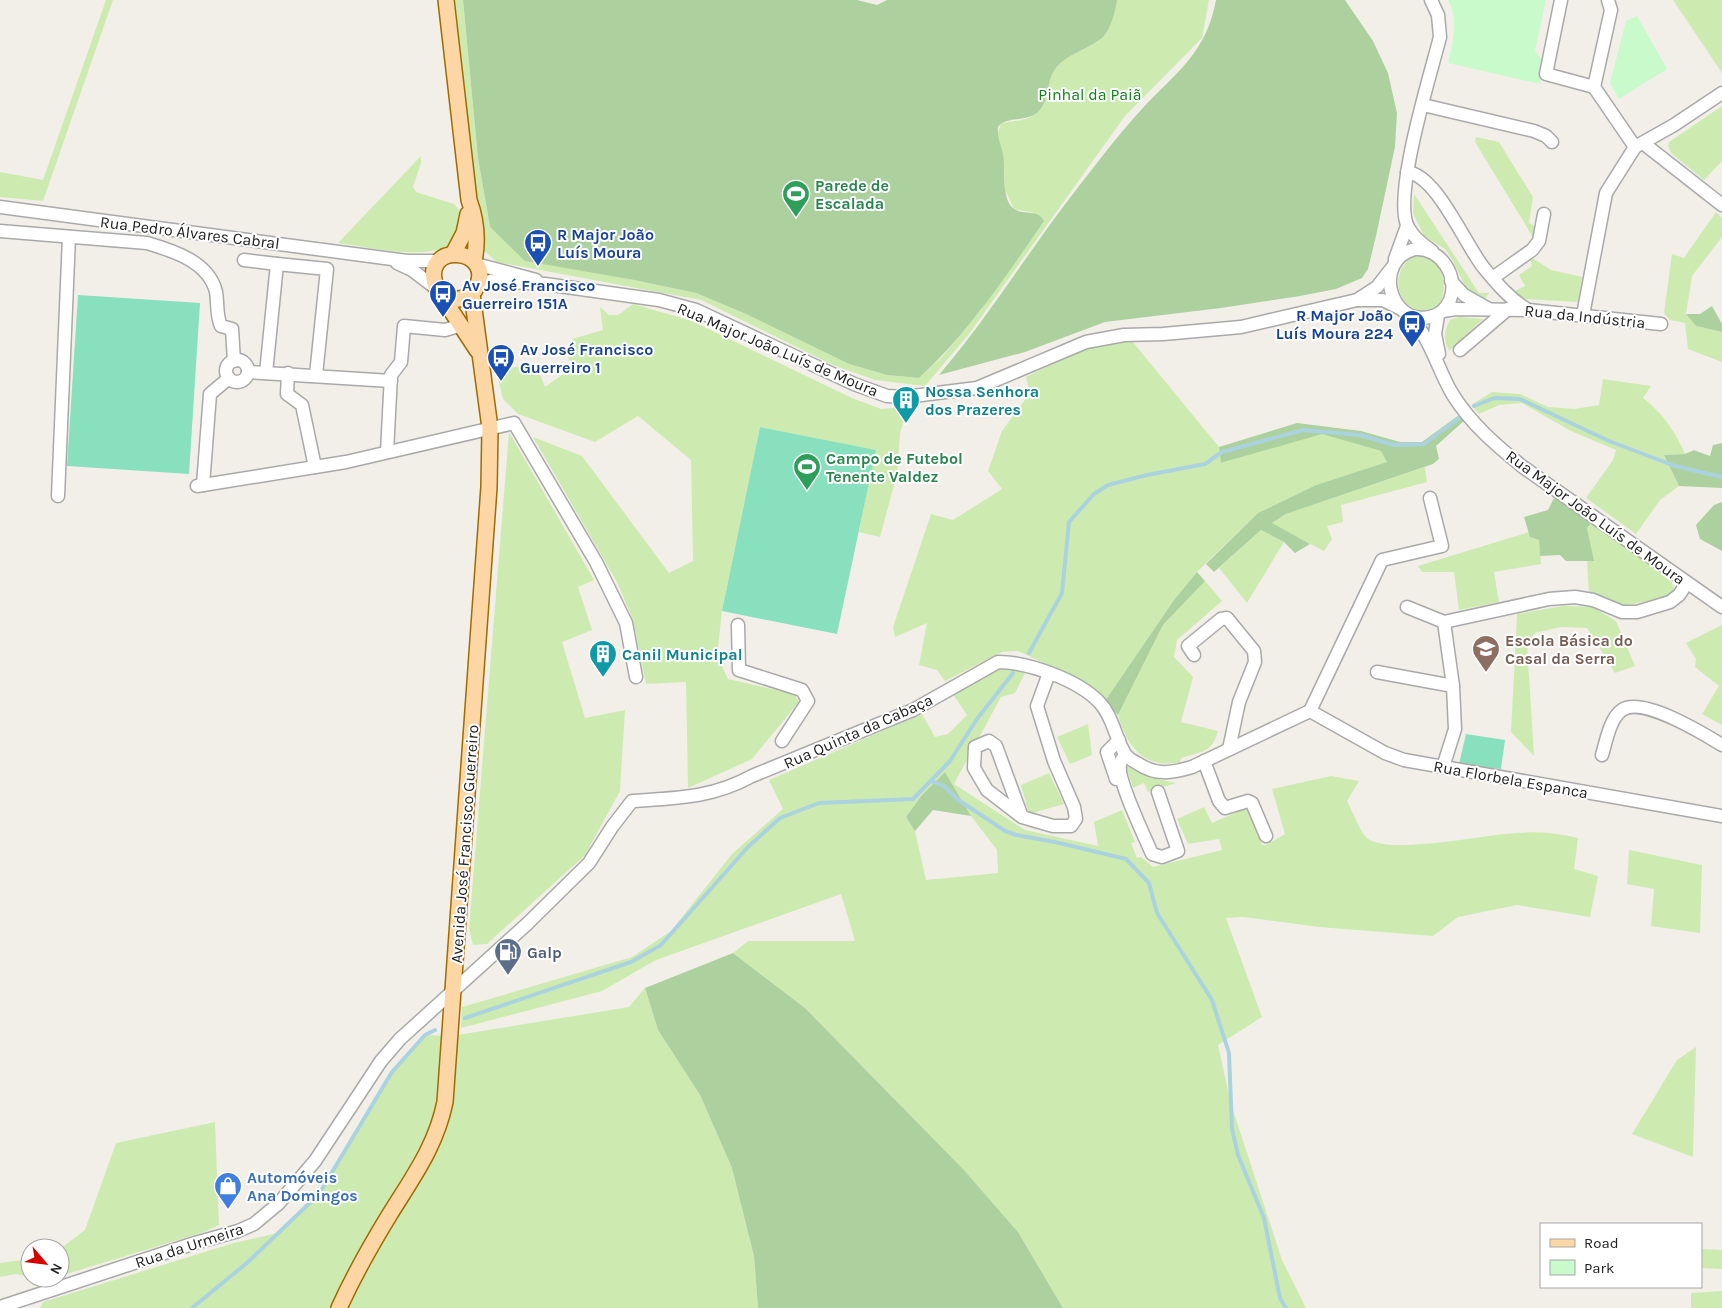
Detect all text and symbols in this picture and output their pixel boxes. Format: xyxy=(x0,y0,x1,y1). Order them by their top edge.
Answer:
park label: Pinhal da Paiã xyxy=(1038,85,1142,104)
place label: Parede de Escalada xyxy=(815,176,889,213)
sports icon: Parede de Escalada xyxy=(781,179,811,218)
street label: Rua Pedro Álvares Cabral xyxy=(99,212,281,253)
place label: R Major João Luís Moura xyxy=(557,225,654,262)
bus stop icon: R Major João Luís Moura xyxy=(523,228,553,267)
place label: Av José Francisco Guerreiro 151A xyxy=(462,276,595,313)
bus stop icon: Av José Francisco Guerreiro 151A xyxy=(428,279,458,318)
street label: Rua Major João Luís de Moura xyxy=(674,298,881,401)
street label: Rua da Indústria xyxy=(1524,301,1646,332)
place label: R Major João Luís Moura 224 xyxy=(1276,306,1393,343)
bus stop icon: R Major João Luís Moura 224 xyxy=(1397,309,1427,348)
place label: Av José Francisco Guerreiro 1 xyxy=(520,340,653,377)
bus stop icon: Av José Francisco Guerreiro 1 xyxy=(486,343,516,382)
place label: Nossa Senhora dos Prazeres xyxy=(925,382,1039,419)
building icon: Nossa Senhora dos Prazeres xyxy=(891,385,921,424)
street label: Rua Major João Luís de Moura xyxy=(1503,446,1689,589)
place label: Campo de Futebol Tenente Valdez xyxy=(826,449,963,486)
sports icon: Campo de Futebol Tenente Valdez xyxy=(792,452,822,491)
place label: Escola Básica do Casal da Serra xyxy=(1505,631,1633,668)
school or university icon: Escola Básica do Casal da Serra xyxy=(1471,634,1501,673)
building icon: Canil Municipal xyxy=(588,639,618,678)
place label: Canil Municipal xyxy=(622,645,743,664)
street label: Rua Quinta da Cabaça xyxy=(781,690,936,773)
street label: Avenida José Francisco Guerreiro xyxy=(447,724,482,964)
street label: Rua Florbela Espanca xyxy=(1432,757,1590,802)
fuel station icon: Galp xyxy=(493,937,523,976)
place label: Galp xyxy=(527,943,562,962)
place label: Automóveis Ana Domingos xyxy=(247,1168,358,1205)
shop icon: Automóveis Ana Domingos xyxy=(213,1171,243,1210)
street label: Rua da Urmeira xyxy=(132,1219,246,1272)
legend xyxy=(1540,1223,1702,1288)
text: Road xyxy=(1584,1234,1619,1252)
north arrow xyxy=(20,1238,70,1288)
text: Park xyxy=(1584,1259,1614,1277)
text: N xyxy=(46,1260,66,1277)

